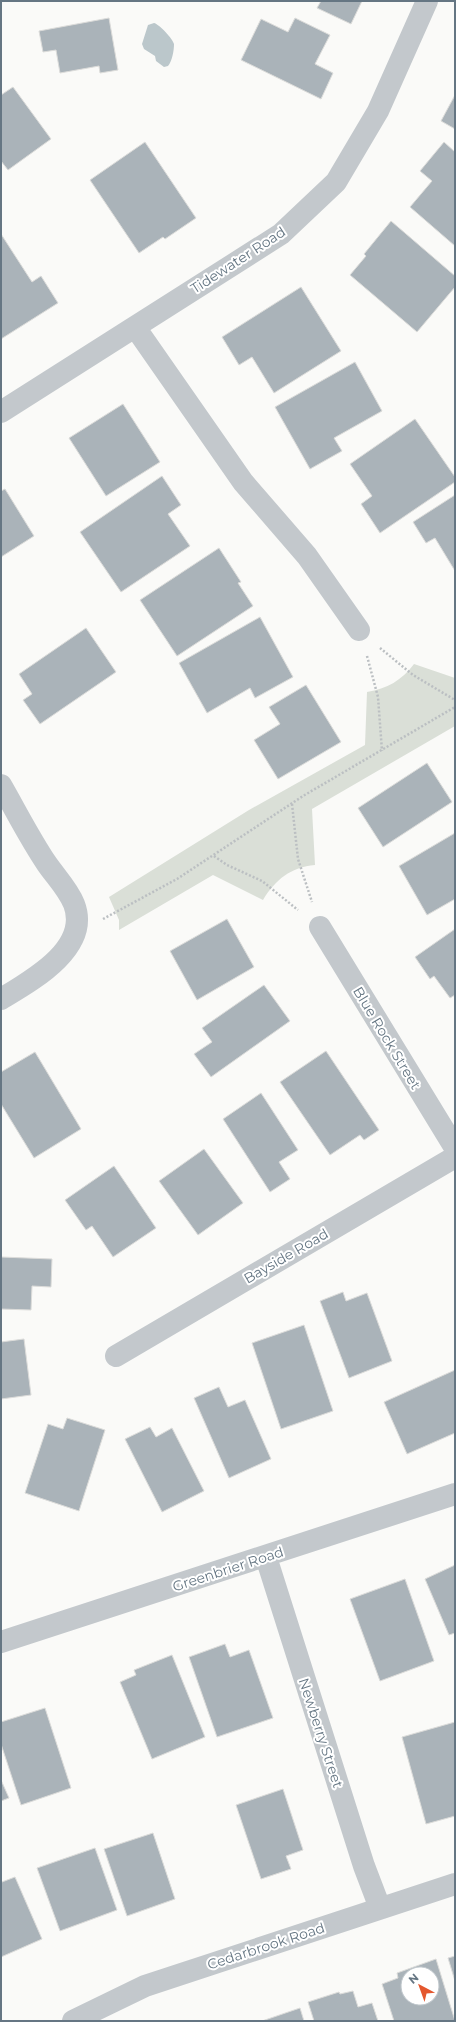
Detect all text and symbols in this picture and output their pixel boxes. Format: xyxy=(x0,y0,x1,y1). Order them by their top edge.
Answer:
street label: Tidewater Road xyxy=(187,223,289,297)
street label: Blue Rock Street xyxy=(349,983,425,1093)
street label: Bayside Road xyxy=(240,1224,332,1288)
street label: Greenbrier Road xyxy=(170,1543,286,1595)
street label: Newberry Street xyxy=(295,1676,347,1791)
street label: Cedarbrook Road xyxy=(205,1919,327,1973)
north arrow xyxy=(400,1966,440,2006)
text: N xyxy=(405,1970,421,1987)

